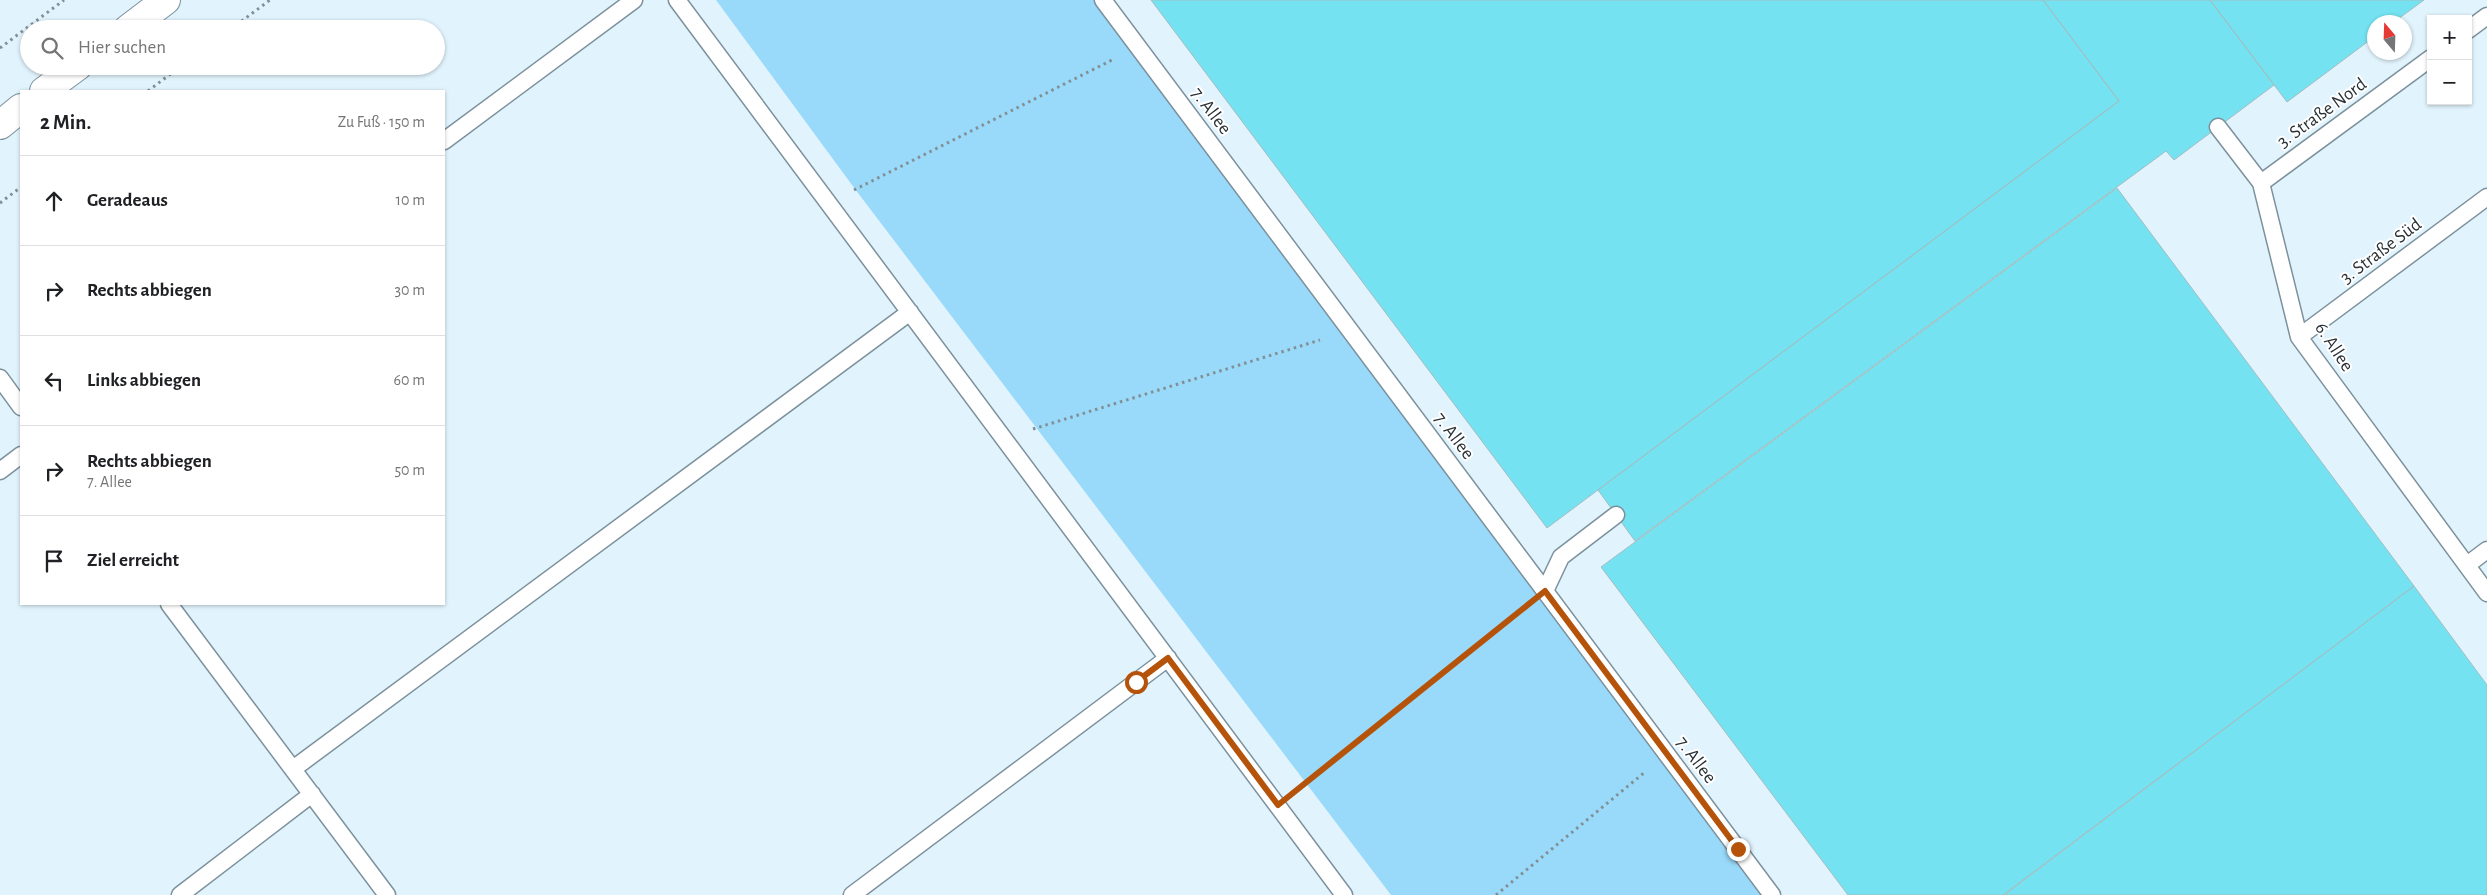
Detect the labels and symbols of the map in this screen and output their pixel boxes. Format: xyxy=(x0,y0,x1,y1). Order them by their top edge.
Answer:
north arrow xyxy=(2367,15,2412,60)
street label: 3. Straße Nord xyxy=(2274,74,2370,152)
street label: 7. Allee xyxy=(1187,84,1235,138)
street label: 3. Straße Süd xyxy=(2337,214,2425,287)
street label: 6. Allee xyxy=(2311,319,2357,375)
street label: 7. Allee xyxy=(1430,409,1478,463)
route start xyxy=(1125,671,1148,694)
street label: 7. Allee xyxy=(1672,733,1720,787)
route end xyxy=(1727,838,1750,861)

